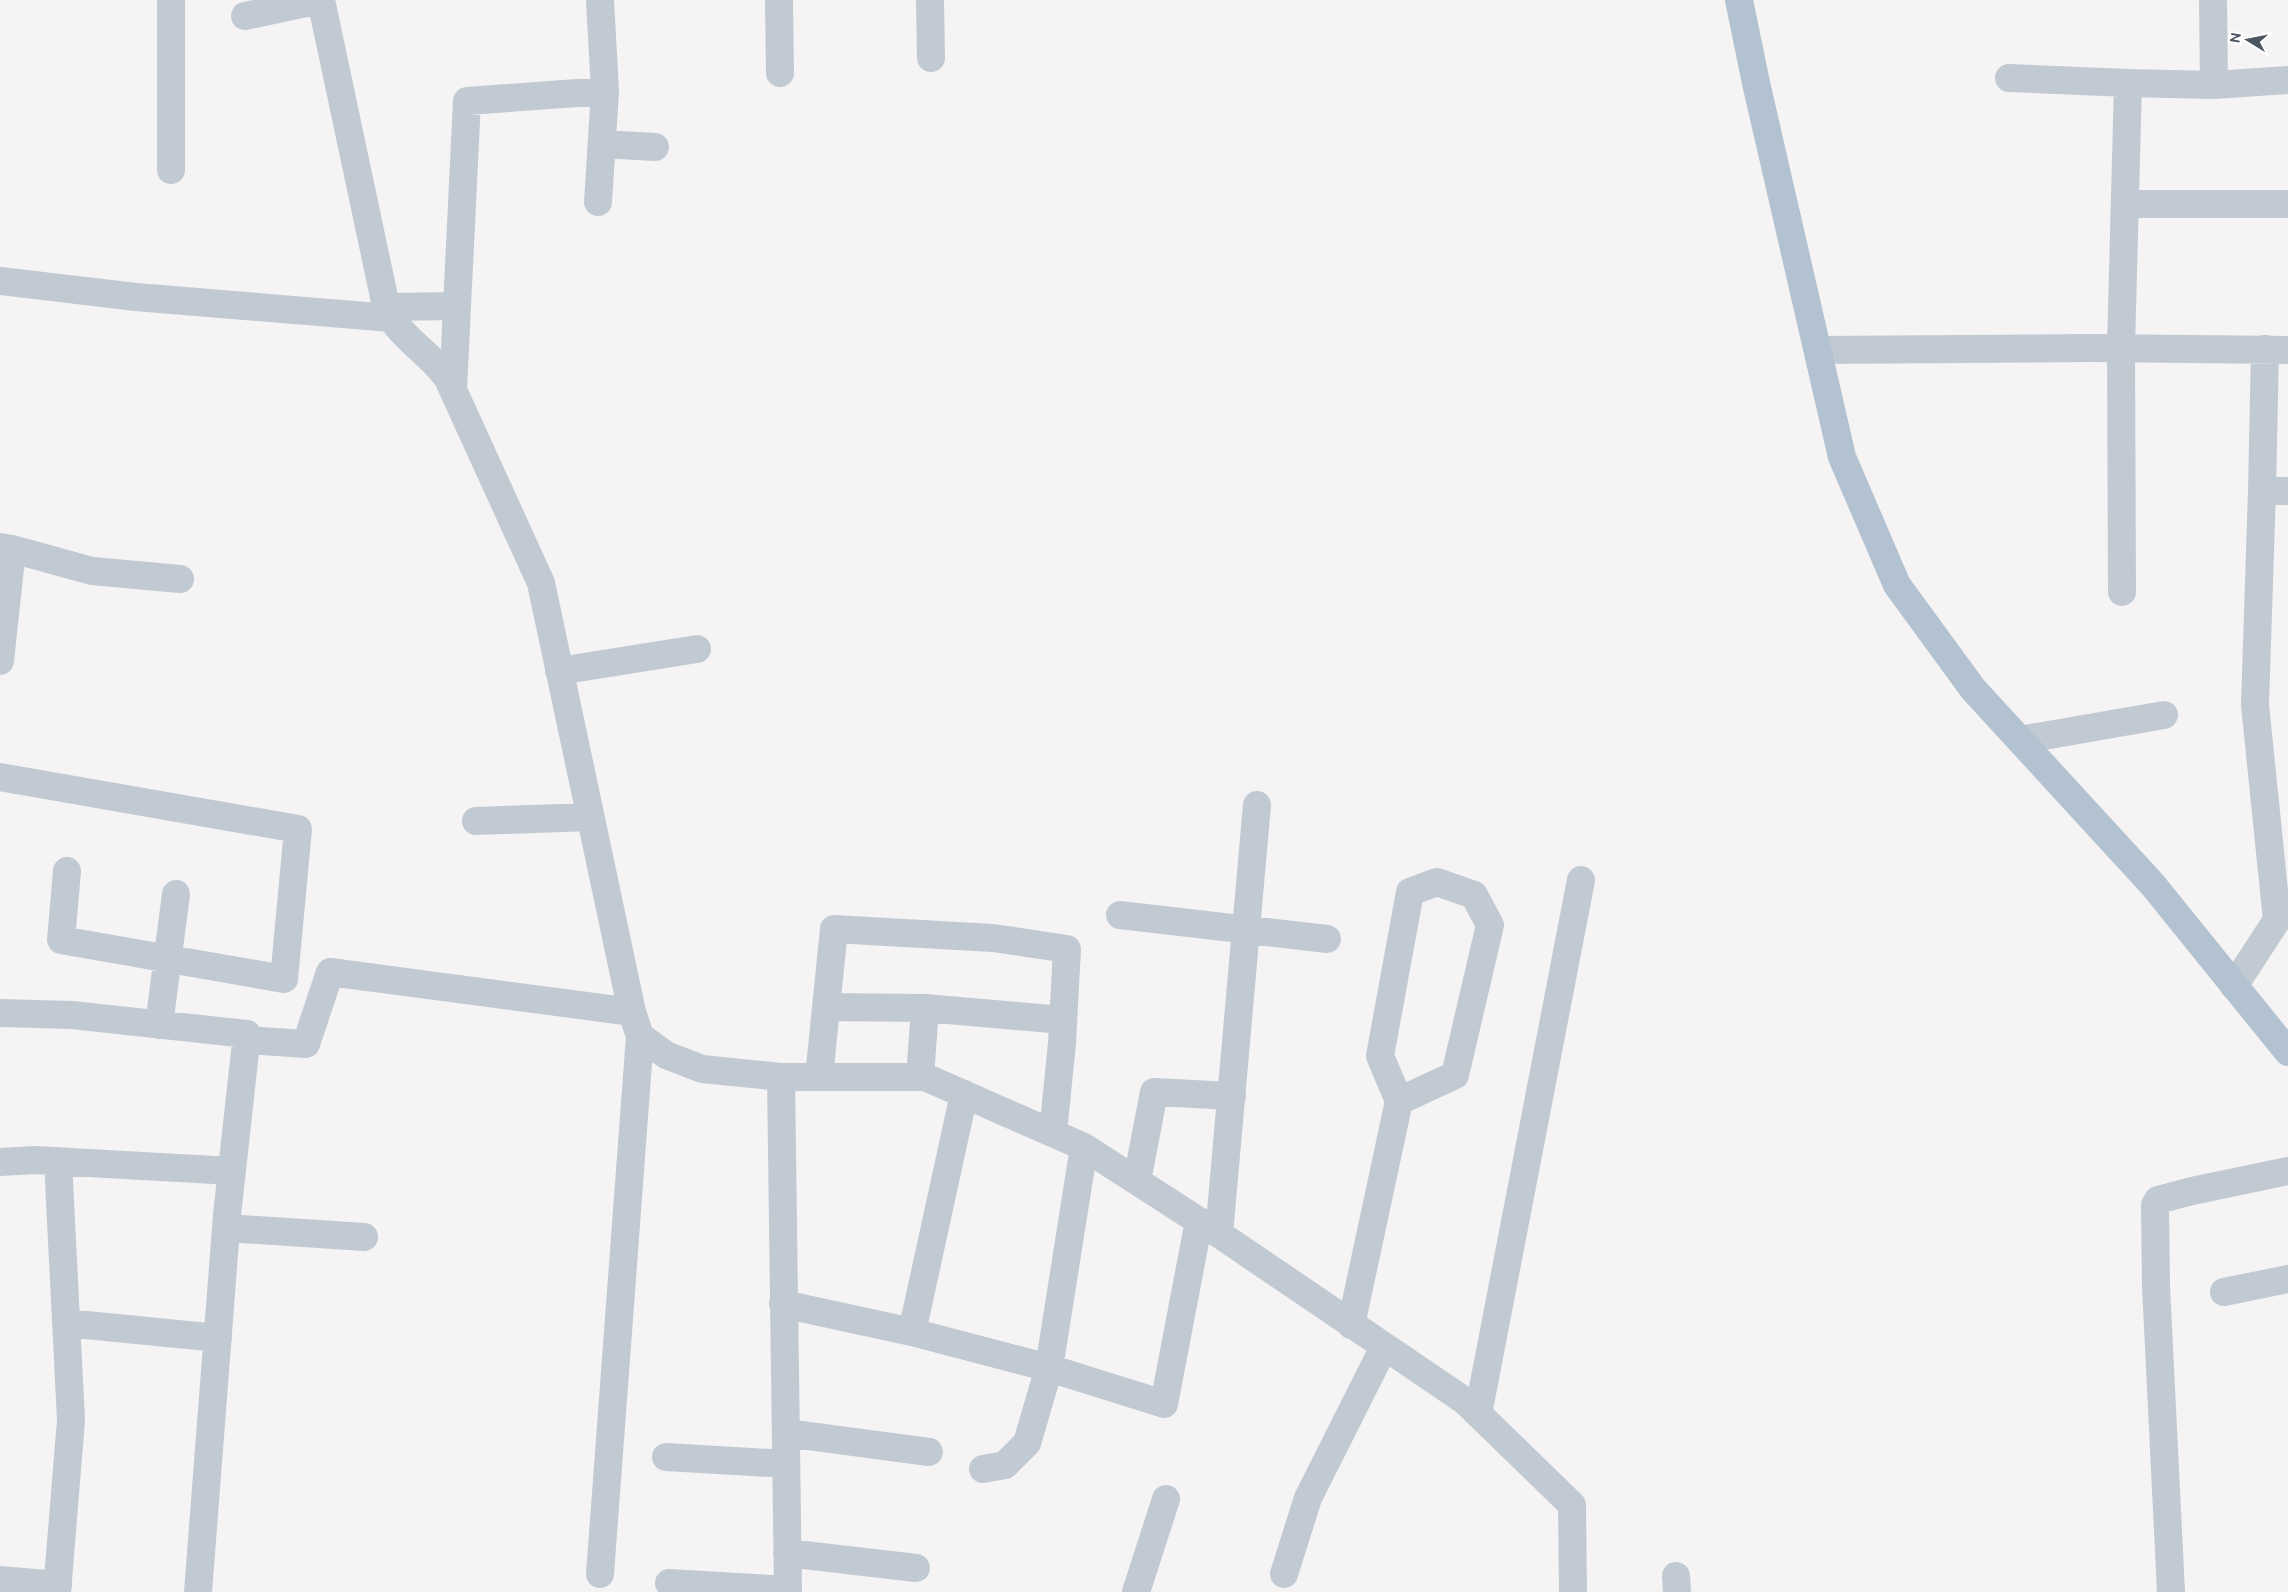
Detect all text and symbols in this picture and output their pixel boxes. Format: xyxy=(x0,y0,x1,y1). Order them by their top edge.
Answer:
north arrow xyxy=(2223,15,2273,65)
text: N xyxy=(2226,31,2244,44)

